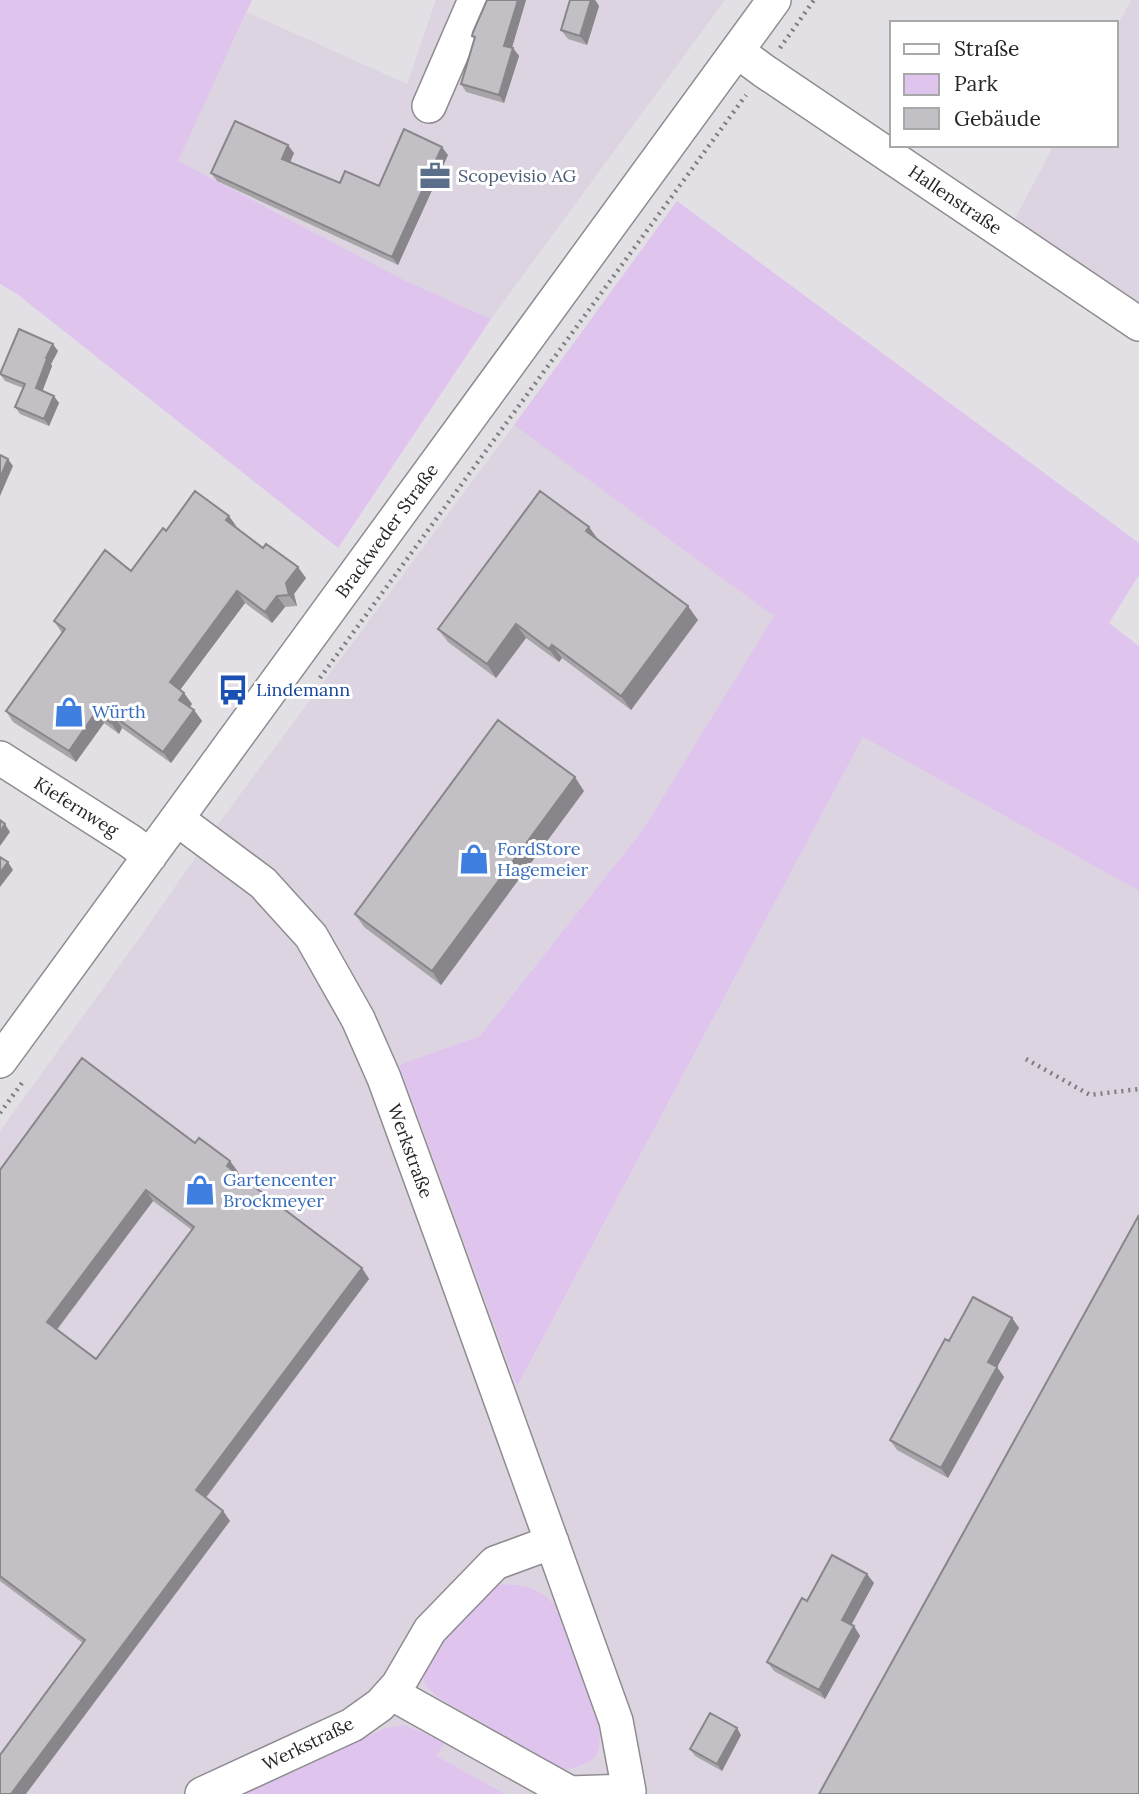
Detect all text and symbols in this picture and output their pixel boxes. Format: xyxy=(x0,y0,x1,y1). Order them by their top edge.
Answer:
legend xyxy=(890,21,1118,147)
text: Straße xyxy=(954,35,1019,62)
text: Park xyxy=(954,70,998,97)
text: Gebäude xyxy=(954,105,1041,132)
office icon: Scopevisio AG xyxy=(418,159,452,193)
street label: Hallenstraße xyxy=(904,160,1007,239)
place label: Scopevisio AG xyxy=(458,164,577,187)
street label: Brackweder Straße xyxy=(330,459,443,602)
bus stop icon: Lindemann xyxy=(216,673,250,707)
place label: Lindemann xyxy=(256,678,350,701)
shop icon: Würth xyxy=(52,695,86,729)
place label: Würth xyxy=(92,700,146,723)
street label: Kiefernweg xyxy=(30,772,124,842)
place label: FordStore Hagemeier xyxy=(497,837,588,881)
shop icon: FordStore Hagemeier xyxy=(457,842,491,876)
street label: Werkstraße xyxy=(383,1101,438,1201)
place label: Gartencenter Brockmeyer xyxy=(223,1168,336,1212)
shop icon: Gartencenter Brockmeyer xyxy=(183,1173,217,1207)
street label: Werkstraße xyxy=(258,1711,357,1776)

